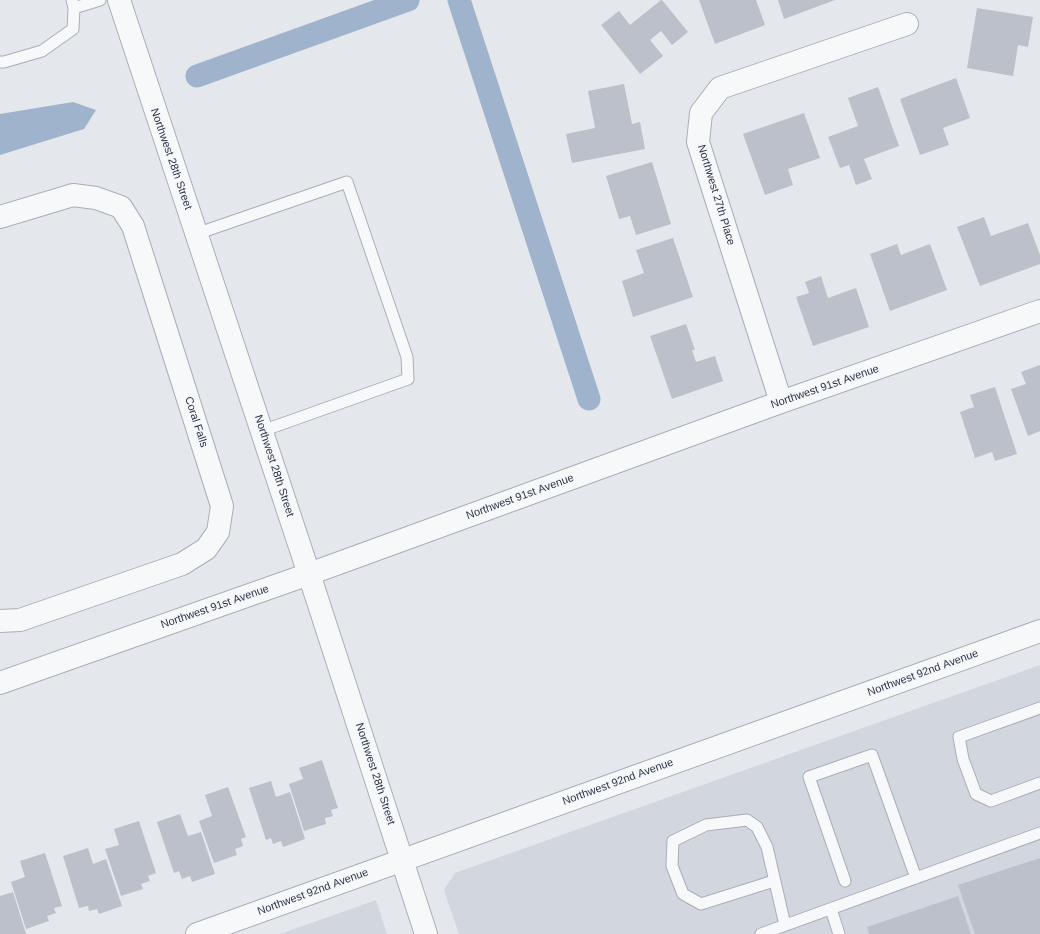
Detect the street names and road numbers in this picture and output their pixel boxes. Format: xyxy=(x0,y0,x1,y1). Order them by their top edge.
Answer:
street label: Northwest 28th Street xyxy=(147,107,195,211)
street label: Northwest 27th Place xyxy=(694,143,738,247)
street label: Northwest 91st Avenue xyxy=(769,362,881,412)
street label: Coral Falls xyxy=(182,395,210,449)
street label: Northwest 28th Street xyxy=(251,413,297,519)
street label: Northwest 91st Avenue xyxy=(464,471,576,523)
street label: Northwest 91st Avenue xyxy=(159,582,271,632)
street label: Northwest 92nd Avenue xyxy=(866,647,980,699)
street label: Northwest 28th Street xyxy=(352,721,398,827)
street label: Northwest 92nd Avenue xyxy=(561,756,675,808)
street label: Northwest 92nd Avenue xyxy=(256,866,370,918)

